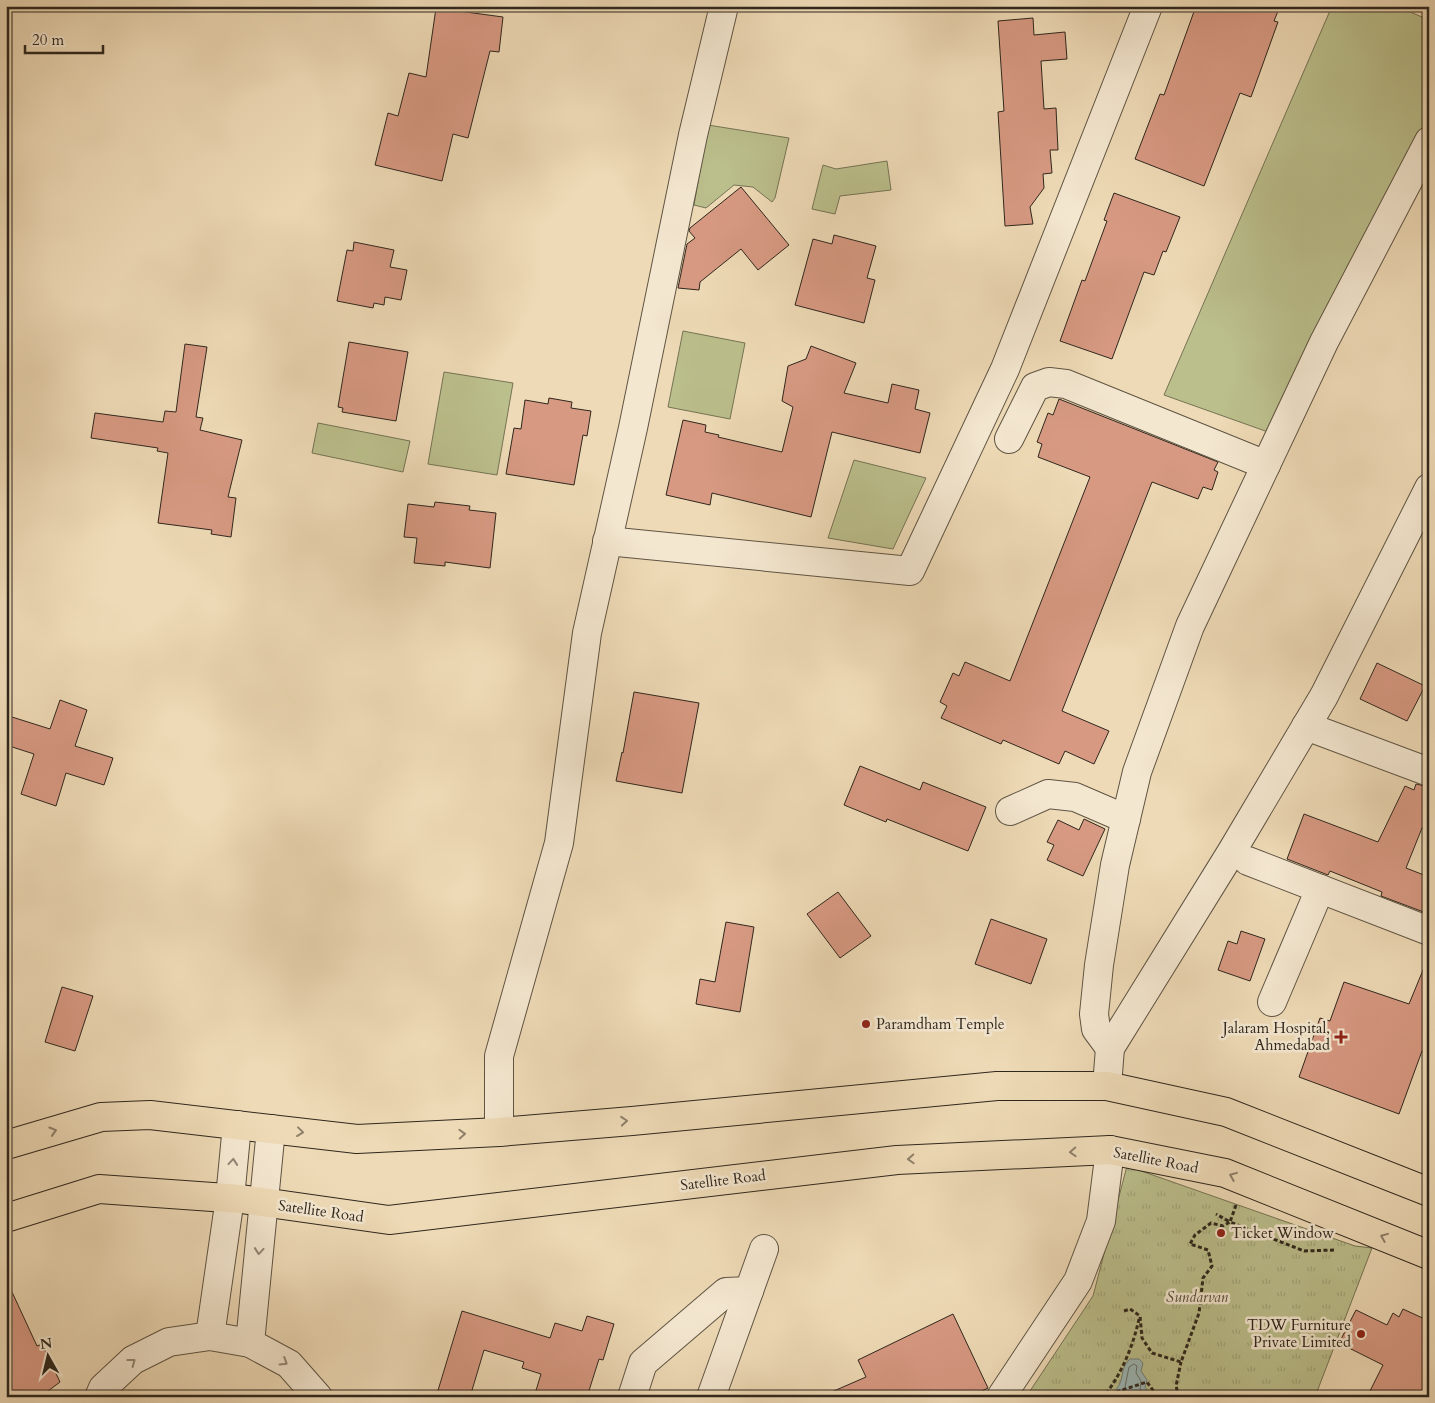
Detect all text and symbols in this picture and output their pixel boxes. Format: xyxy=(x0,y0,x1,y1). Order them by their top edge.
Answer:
scale bar xyxy=(25,22,102,54)
text: 20 m xyxy=(32,30,64,50)
place label: Paramdham Temple xyxy=(876,1014,1005,1034)
marker: Paramdham Temple xyxy=(860,1018,872,1030)
place label: Jalaram Hospital, Ahmedabad xyxy=(1221,1018,1330,1055)
marker: Jalaram Hospital, Ahmedabad xyxy=(1334,1030,1348,1044)
one-way arrow xyxy=(620,1116,628,1127)
one-way arrow xyxy=(296,1126,304,1137)
one-way arrow xyxy=(48,1127,57,1137)
one-way arrow xyxy=(458,1128,466,1139)
street label: Satellite Road xyxy=(1112,1142,1200,1178)
one-way arrow xyxy=(1069,1147,1077,1157)
one-way arrow xyxy=(907,1154,915,1165)
one-way arrow xyxy=(227,1157,238,1165)
street label: Satellite Road xyxy=(679,1165,767,1195)
one-way arrow xyxy=(1229,1172,1238,1182)
street label: Satellite Road xyxy=(277,1195,365,1227)
place label: Ticket Window xyxy=(1231,1223,1334,1243)
marker: Ticket Window xyxy=(1215,1227,1227,1239)
one-way arrow xyxy=(1380,1233,1388,1243)
one-way arrow xyxy=(254,1247,265,1255)
park label: Sundarvan xyxy=(1166,1287,1229,1307)
place label: TDW Furniture Private Limited xyxy=(1247,1315,1351,1352)
marker: TDW Furniture Private Limited xyxy=(1355,1328,1367,1340)
north arrow xyxy=(22,1330,72,1380)
text: N xyxy=(39,1333,54,1354)
one-way arrow xyxy=(278,1355,287,1365)
one-way arrow xyxy=(126,1359,136,1368)

